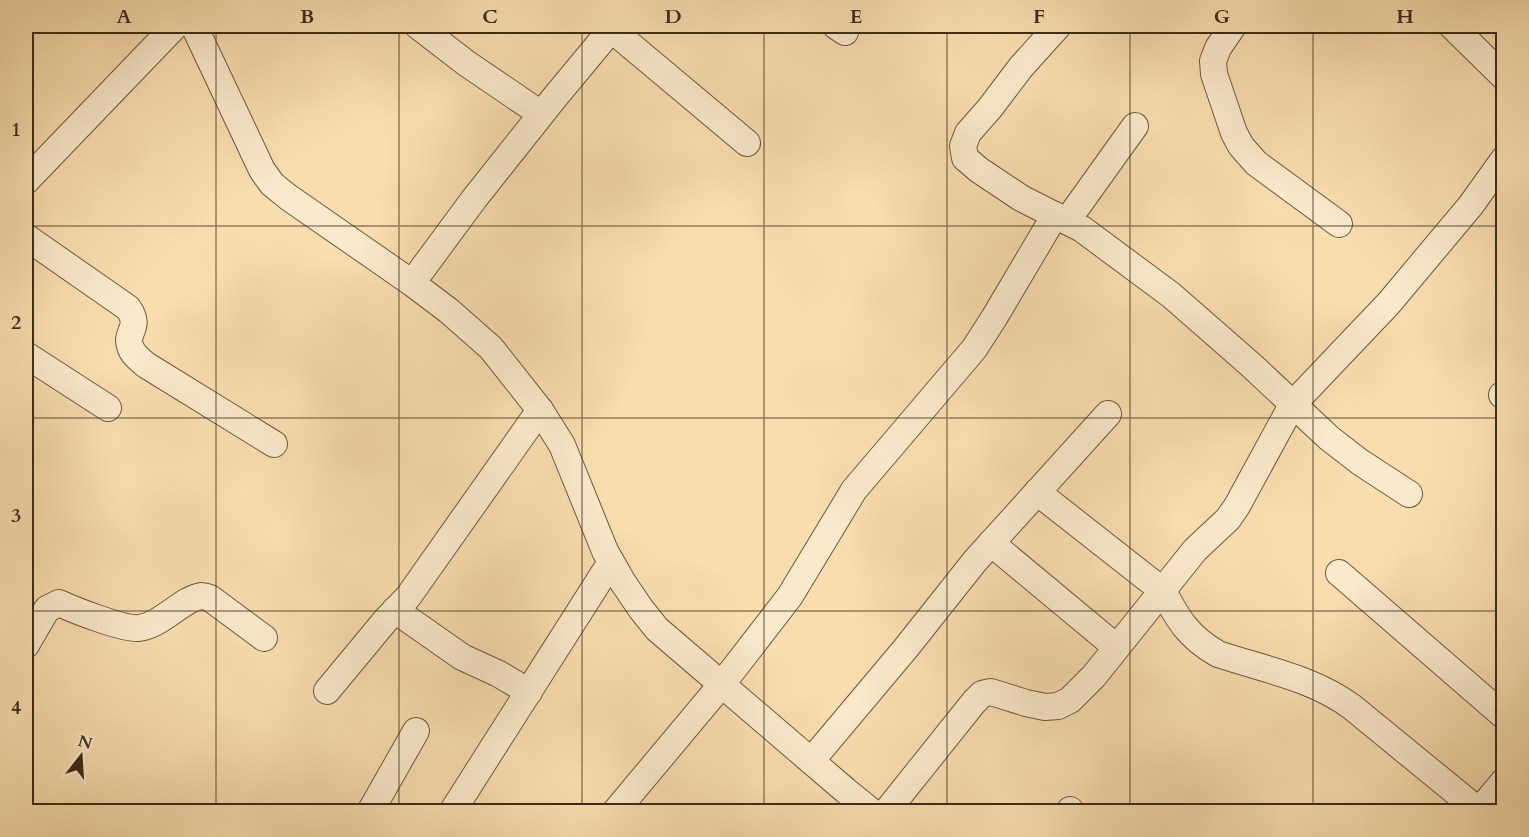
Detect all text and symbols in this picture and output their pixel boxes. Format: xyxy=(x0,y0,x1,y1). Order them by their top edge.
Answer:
text: A xyxy=(116,3,132,30)
text: B xyxy=(300,3,314,30)
text: C xyxy=(482,3,498,30)
text: D xyxy=(664,3,682,30)
text: E xyxy=(850,3,862,30)
text: F xyxy=(1033,3,1045,30)
text: G xyxy=(1214,3,1230,30)
text: H xyxy=(1396,3,1414,30)
text: 1 xyxy=(11,116,21,143)
text: 2 xyxy=(11,309,21,336)
text: 3 xyxy=(11,502,21,529)
text: 4 xyxy=(11,694,21,721)
north arrow xyxy=(51,726,111,786)
text: N xyxy=(75,730,95,755)

